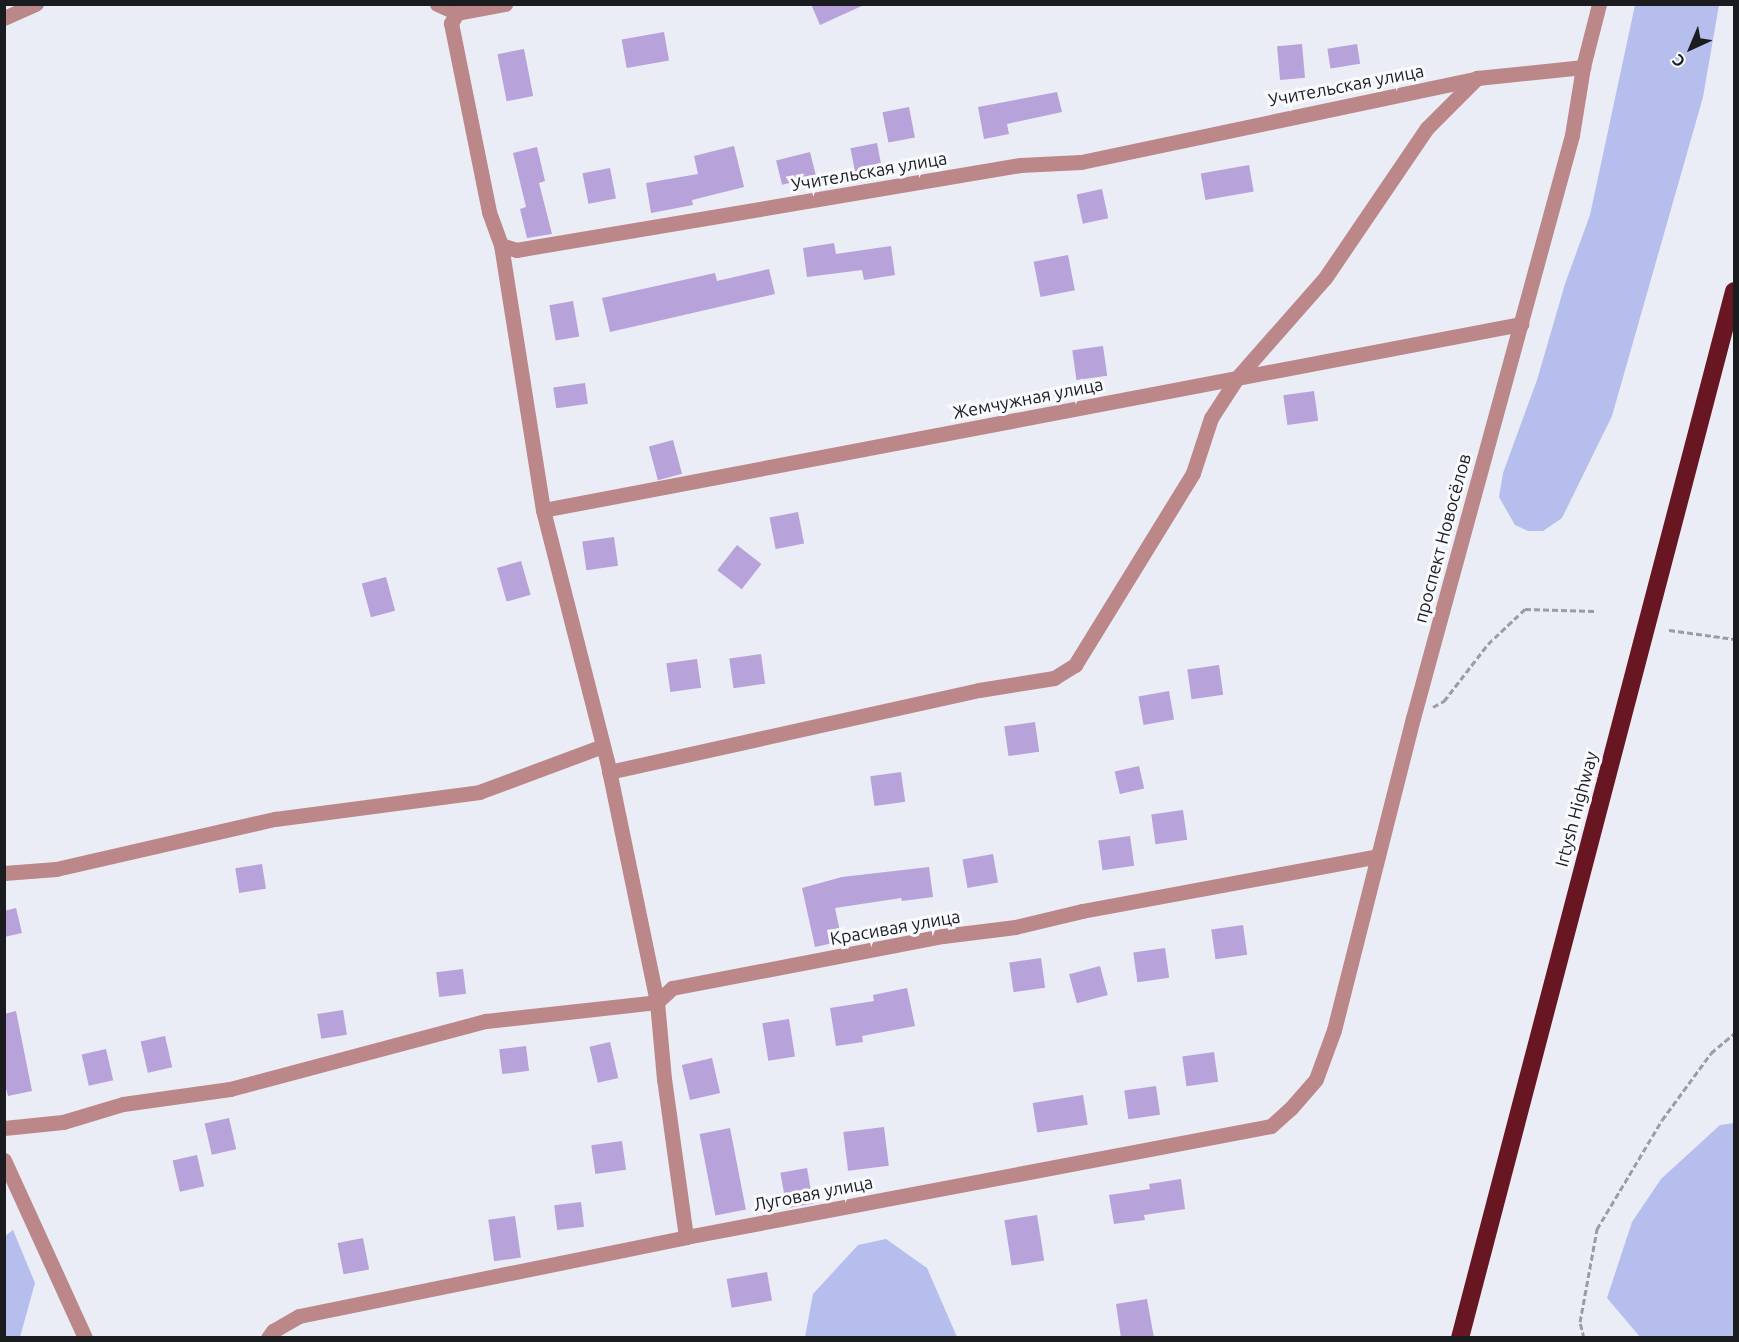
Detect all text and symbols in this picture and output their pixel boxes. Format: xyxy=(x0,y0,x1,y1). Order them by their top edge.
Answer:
north arrow xyxy=(1661,18,1721,78)
text: С xyxy=(1669,51,1688,71)
street label: Учительская улица xyxy=(1266,59,1426,111)
street label: Учительская улица xyxy=(789,147,949,195)
street label: Жемчужная улица xyxy=(951,373,1105,423)
street label: проспект Новосёлов xyxy=(1409,451,1475,625)
street label: Irtysh Highway xyxy=(1550,749,1602,869)
street label: Красивая улица xyxy=(828,905,962,949)
street label: Луговая улица xyxy=(751,1171,875,1215)

